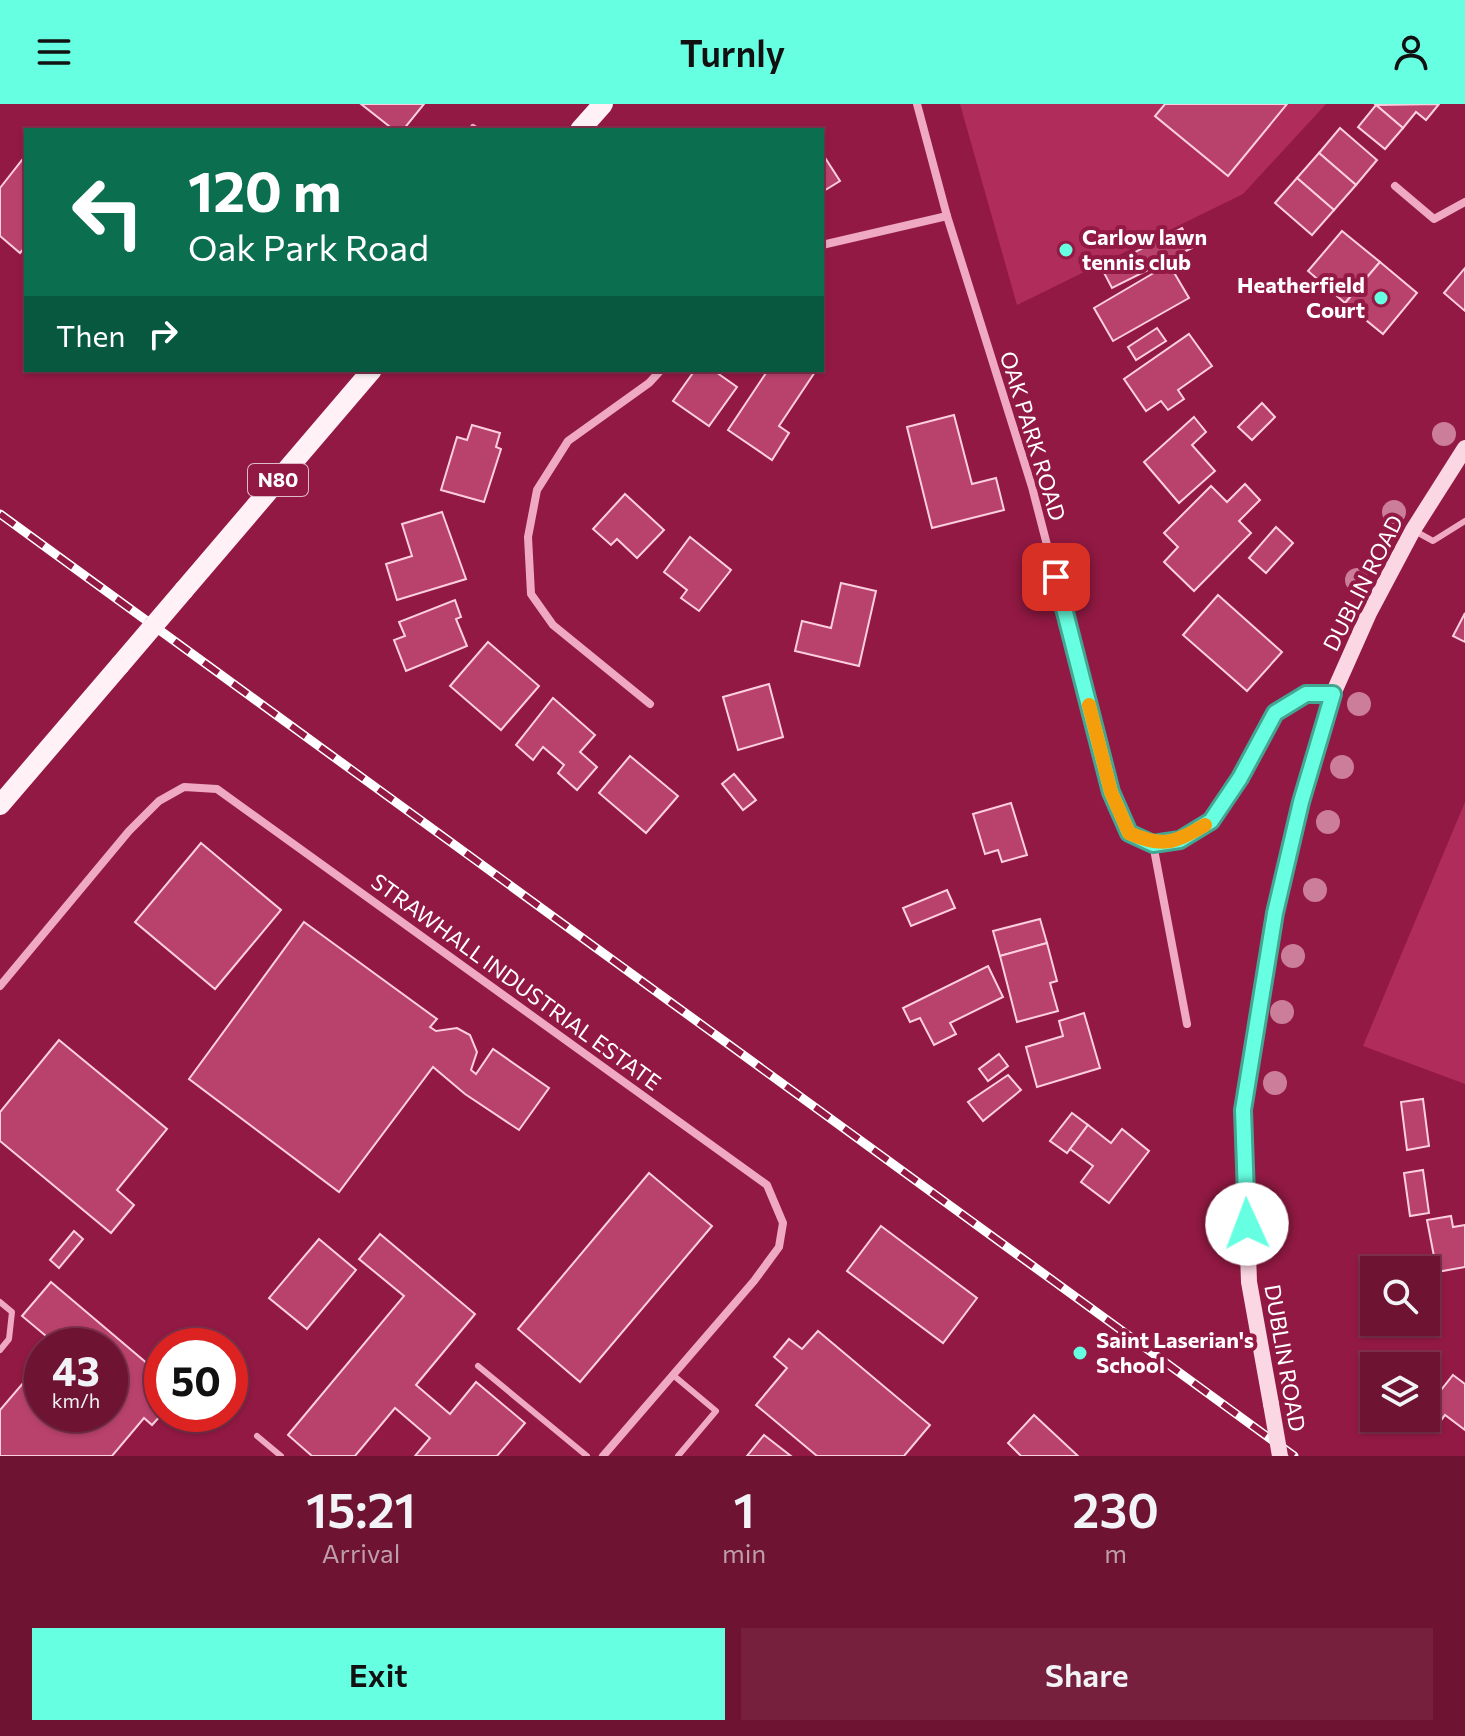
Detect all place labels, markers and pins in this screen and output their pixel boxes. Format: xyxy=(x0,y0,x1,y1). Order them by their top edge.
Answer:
place label: Carlow lawn tennis club xyxy=(1082,223,1207,275)
marker: Carlow lawn tennis club xyxy=(1057,241,1075,259)
place label: Heatherfield Court xyxy=(1237,271,1365,323)
marker: Heatherfield Court xyxy=(1372,289,1390,307)
pin xyxy=(1022,543,1090,611)
place label: Saint Laserian's School xyxy=(1096,1326,1254,1378)
marker: Saint Laserian's School xyxy=(1071,1344,1089,1362)

